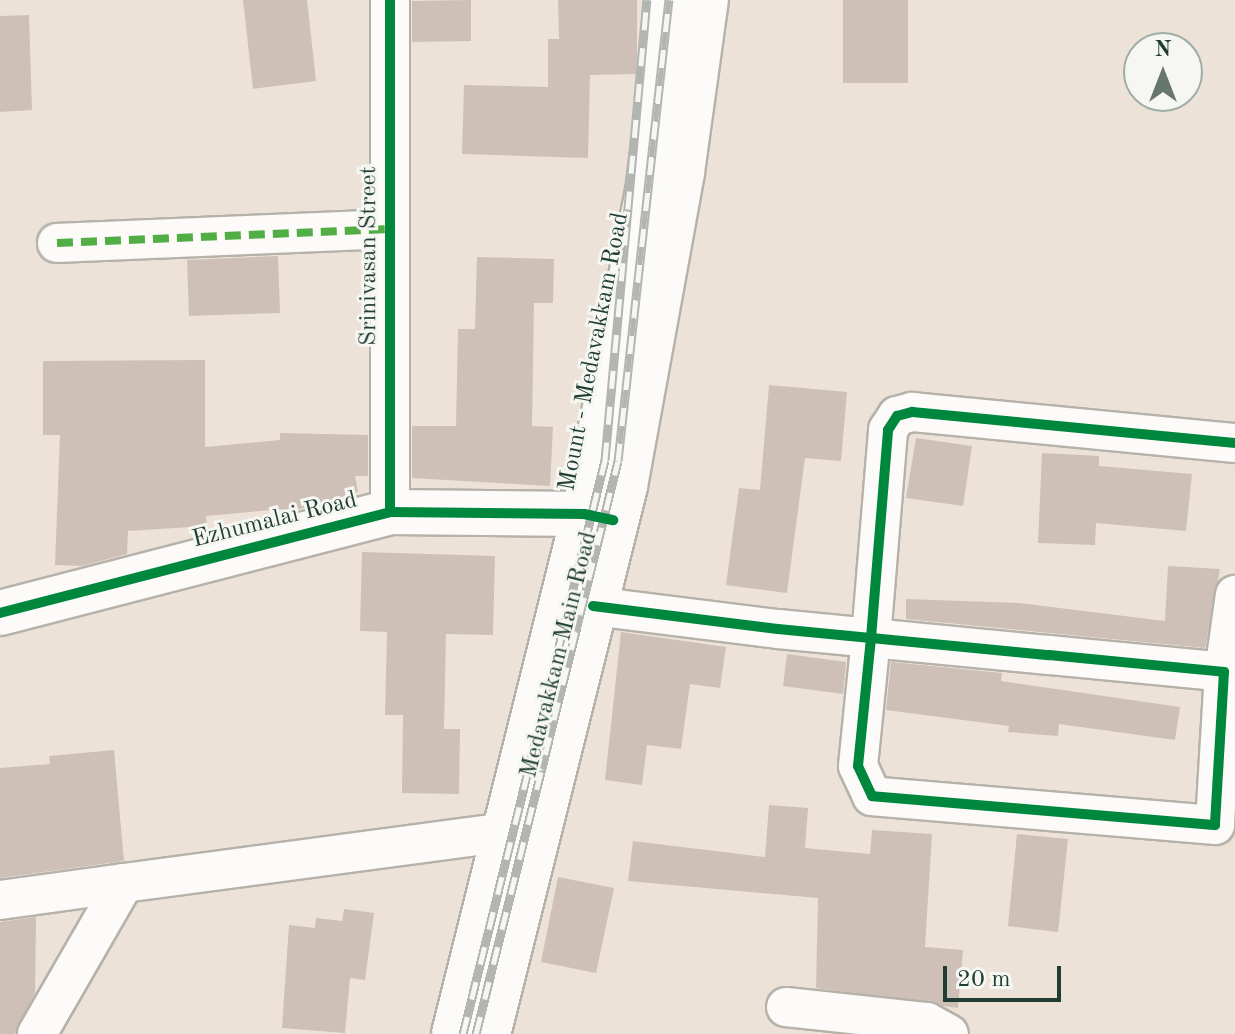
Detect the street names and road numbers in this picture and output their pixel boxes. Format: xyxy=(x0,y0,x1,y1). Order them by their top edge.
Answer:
street label: Srinivasan Street xyxy=(356,166,384,346)
street label: Mount - Medavakkam Road xyxy=(554,210,636,494)
street label: Ezhumalai Road xyxy=(190,487,360,555)
street label: Medavakkam Main Road xyxy=(515,529,605,781)

